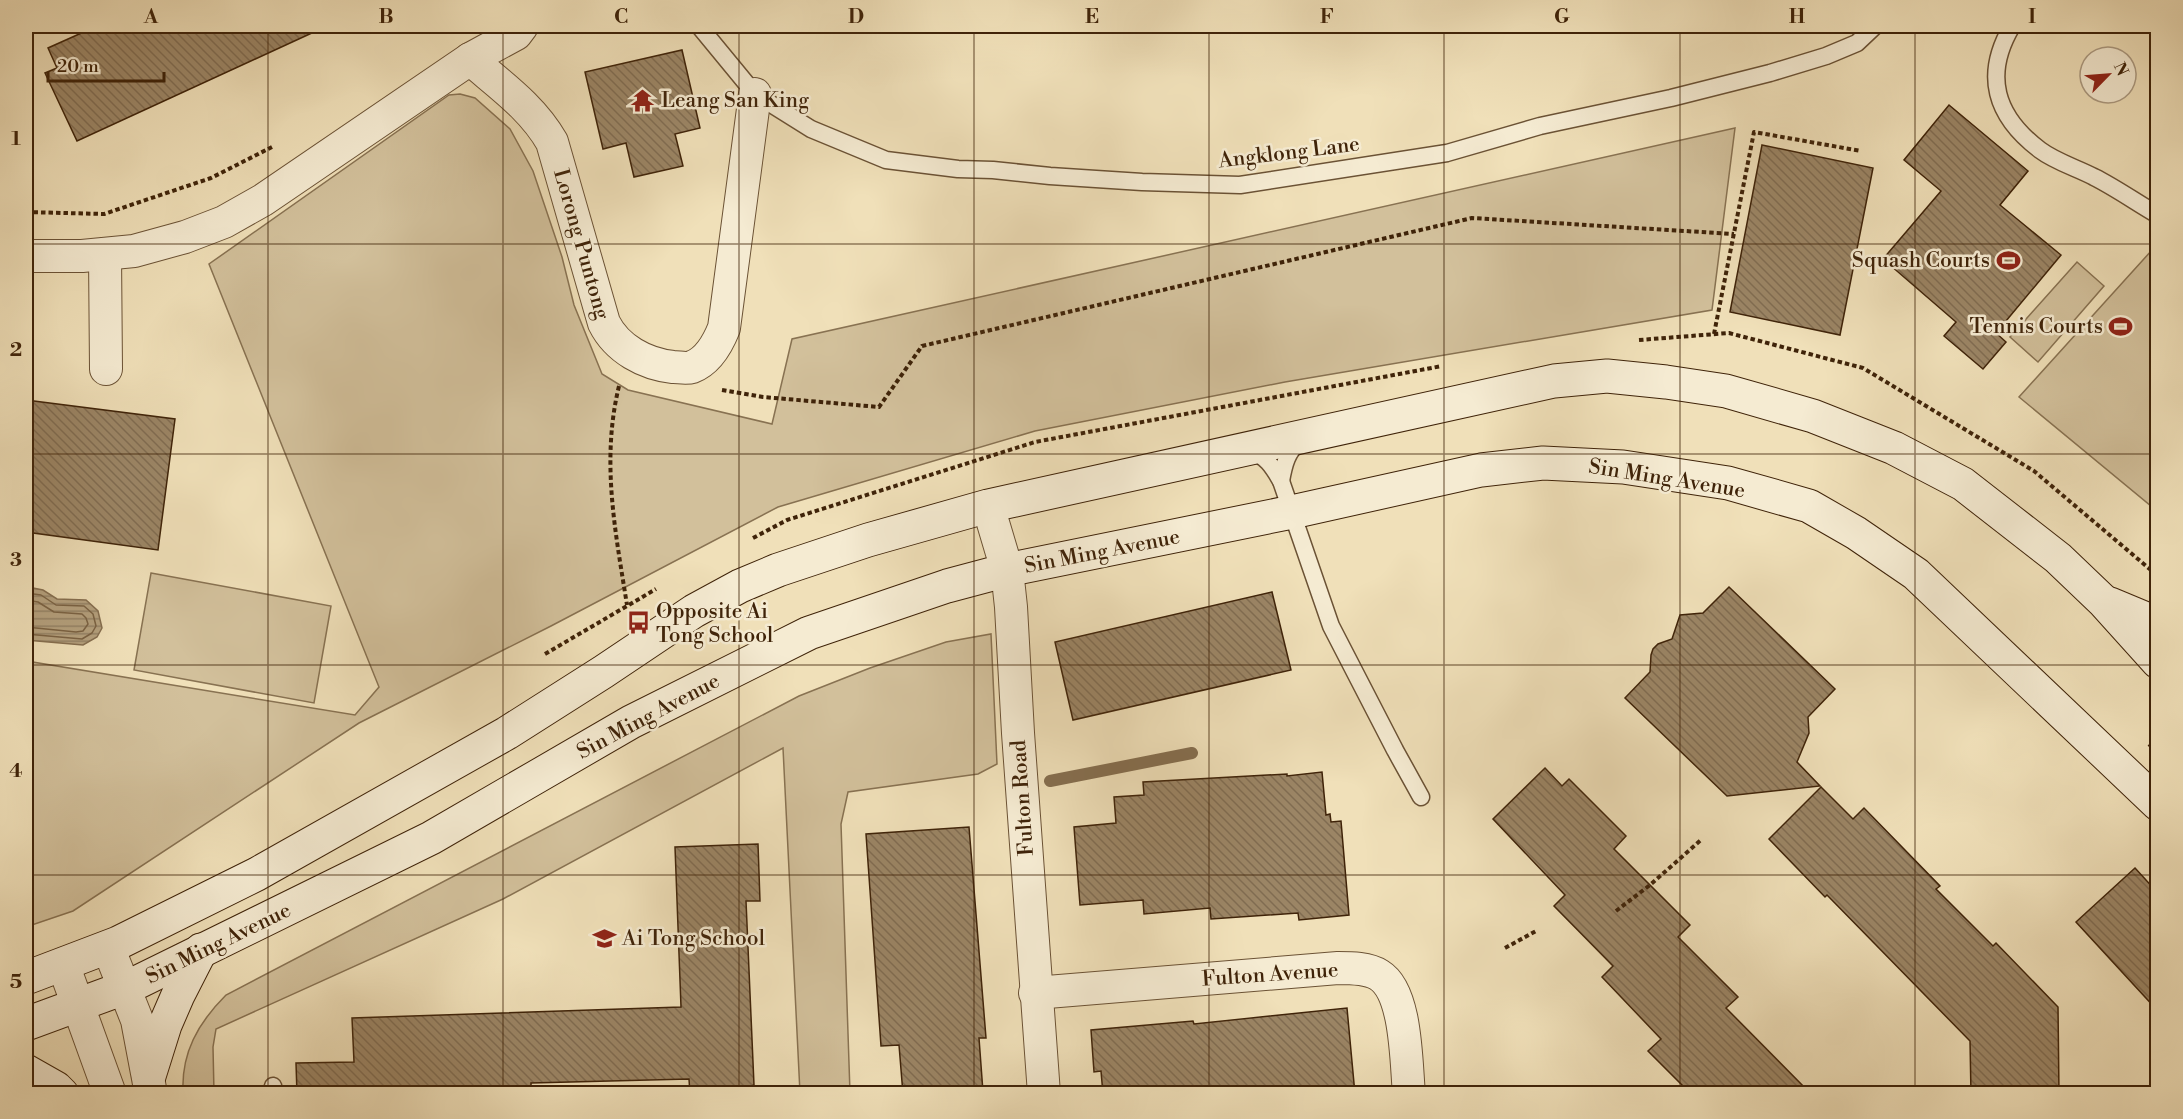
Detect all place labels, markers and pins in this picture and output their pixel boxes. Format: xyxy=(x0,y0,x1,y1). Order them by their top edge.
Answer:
temple icon: Leang San King xyxy=(630,87,656,113)
place label: Leang San King xyxy=(661,88,809,114)
sports icon: Squash Courts xyxy=(1995,247,2021,273)
place label: Squash Courts xyxy=(1852,248,1990,274)
sports icon: Tennis Courts xyxy=(2108,313,2134,339)
place label: Tennis Courts xyxy=(1970,314,2103,340)
place label: Opposite Ai Tong School xyxy=(656,599,773,649)
bus stop icon: Opposite Ai Tong School xyxy=(625,610,651,636)
school or university icon: Ai Tong School xyxy=(591,925,617,951)
place label: Ai Tong School xyxy=(621,926,765,952)

